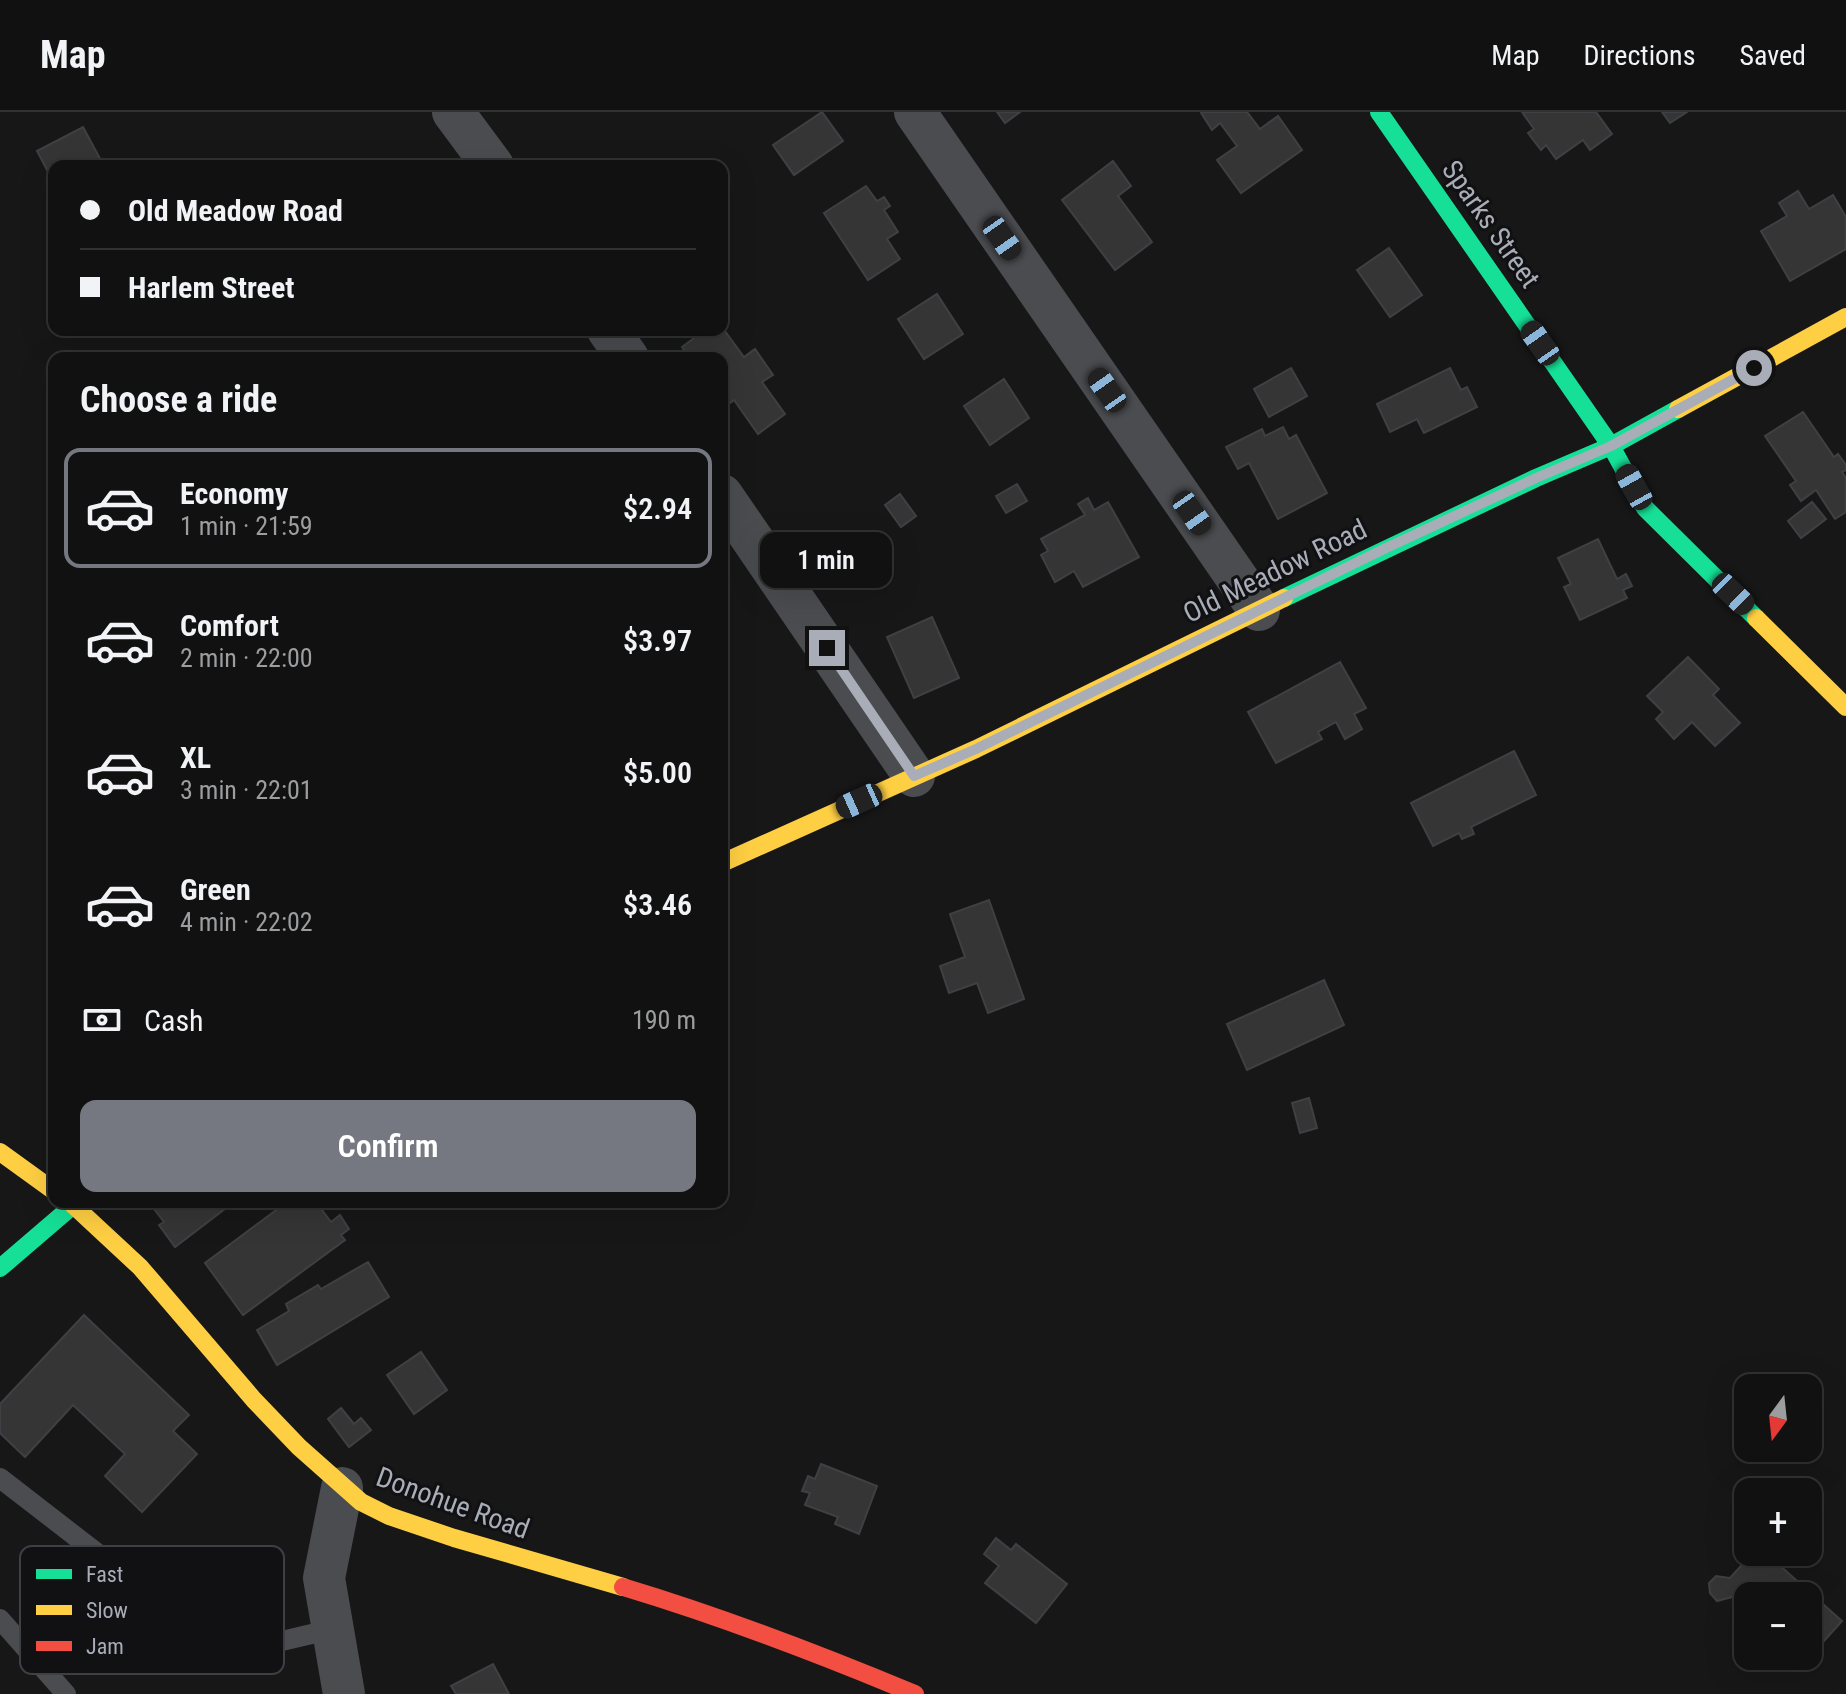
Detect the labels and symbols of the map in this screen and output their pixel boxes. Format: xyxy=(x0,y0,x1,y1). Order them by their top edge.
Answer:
street label: Sparks Street xyxy=(1435,154,1547,294)
car xyxy=(978,211,1026,265)
car xyxy=(1516,316,1564,370)
route start xyxy=(1736,350,1772,386)
car xyxy=(1083,363,1131,417)
car xyxy=(1612,460,1656,514)
car xyxy=(1168,486,1216,540)
street label: Old Meadow Road xyxy=(1178,512,1372,630)
callout: 1 min xyxy=(761,532,893,588)
car xyxy=(1707,569,1759,619)
route end xyxy=(809,630,845,666)
car xyxy=(832,780,886,822)
north arrow xyxy=(1734,1374,1822,1462)
street label: Donohue Road xyxy=(372,1460,534,1546)
legend xyxy=(20,1546,284,1674)
text: Fast xyxy=(86,1562,123,1587)
text: Slow xyxy=(86,1598,128,1623)
text: Jam xyxy=(86,1634,124,1659)

